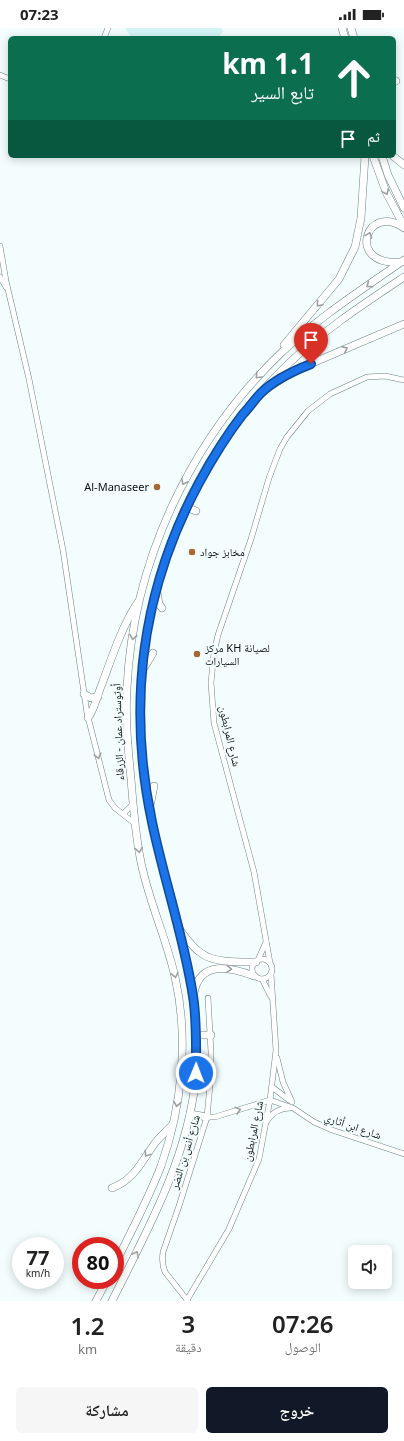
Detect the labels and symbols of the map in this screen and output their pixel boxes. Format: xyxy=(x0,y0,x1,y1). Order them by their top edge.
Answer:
one-way arrow xyxy=(382,188,390,195)
one-way arrow xyxy=(364,232,373,239)
one-way arrow xyxy=(367,280,374,287)
one-way arrow xyxy=(316,299,323,306)
pin xyxy=(294,323,328,364)
one-way arrow xyxy=(340,346,348,354)
one-way arrow xyxy=(256,371,263,379)
one-way arrow xyxy=(181,478,189,486)
place label: Al-Manaseer xyxy=(84,479,149,494)
marker: Al-Manaseer xyxy=(152,482,162,492)
place label: مخابز جواد xyxy=(200,544,245,559)
marker: مخابز جواد xyxy=(187,547,197,557)
one-way arrow xyxy=(129,634,137,640)
place label: مركز KH لصيانة السيارات xyxy=(204,640,270,668)
marker: مركز KH لصيانة السيارات xyxy=(192,649,202,659)
street label: أوتوستراد عمان - الزرقاء xyxy=(108,683,127,781)
street label: شارع المرابطون xyxy=(216,704,245,768)
one-way arrow xyxy=(93,752,102,759)
one-way arrow xyxy=(134,847,142,853)
one-way arrow xyxy=(226,965,232,974)
one-way arrow xyxy=(170,971,178,978)
position arrow xyxy=(175,1052,217,1094)
street label: شارع المرابطون xyxy=(239,1099,266,1163)
one-way arrow xyxy=(173,1101,182,1107)
one-way arrow xyxy=(235,1106,242,1115)
street label: شارع ابن أثاري xyxy=(322,1109,383,1144)
street label: شارع أنس بن النضر xyxy=(166,1113,203,1192)
one-way arrow xyxy=(145,1150,152,1157)
speed limit sign: 80 xyxy=(72,1237,124,1289)
one-way arrow xyxy=(131,1250,139,1258)

